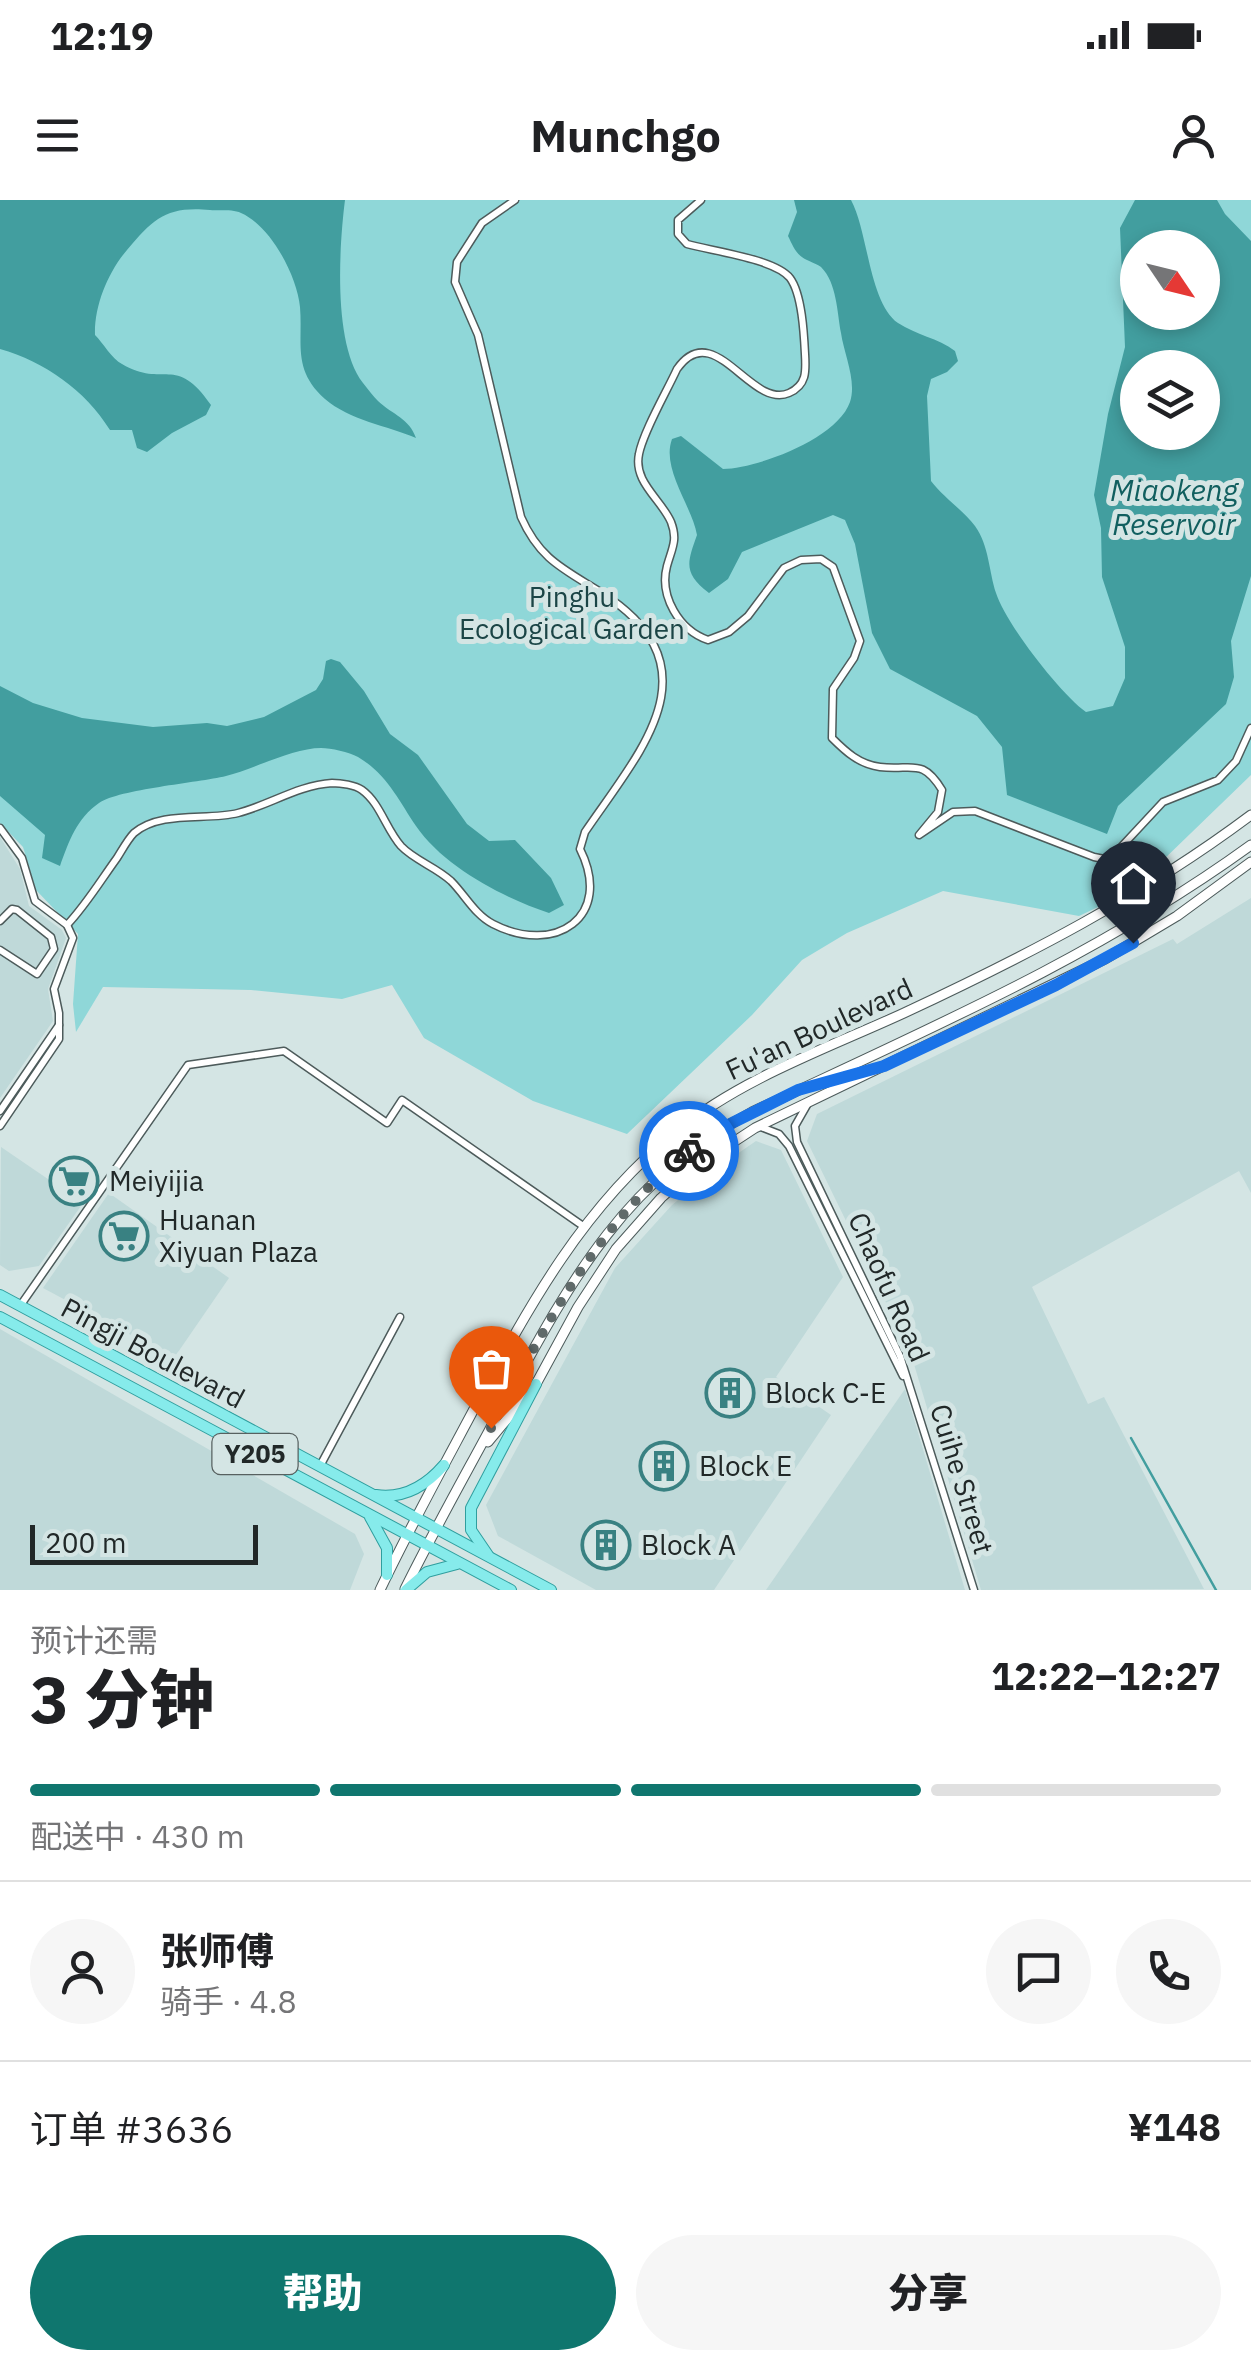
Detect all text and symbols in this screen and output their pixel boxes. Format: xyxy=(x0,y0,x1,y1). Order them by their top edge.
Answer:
text: 12:19 xyxy=(50,11,154,60)
text: Munchgo xyxy=(530,106,721,164)
icon: menu xyxy=(30,108,85,163)
icon: person xyxy=(1166,108,1221,163)
north arrow xyxy=(1120,230,1220,330)
map controls xyxy=(1120,230,1220,450)
button: layers xyxy=(1120,350,1220,450)
water label: Miaokeng Reservoir xyxy=(1110,470,1240,543)
park label: Pinghu Ecological Garden xyxy=(459,578,685,647)
pin xyxy=(1091,841,1176,944)
icon: home xyxy=(1106,856,1161,911)
street label: Fu'an Boulevard xyxy=(719,969,918,1088)
courier xyxy=(639,1101,739,1201)
icon: bike xyxy=(662,1124,717,1179)
supermarket icon: Meiyijia xyxy=(48,1155,100,1207)
place label: Meiyijia xyxy=(109,1162,204,1199)
place label: Huanan Xiyuan Plaza xyxy=(159,1201,318,1270)
street label: Chaofu Road xyxy=(840,1206,939,1367)
supermarket icon: Huanan Xiyuan Plaza xyxy=(98,1210,150,1262)
street label: Pingji Boulevard xyxy=(55,1289,252,1417)
pin xyxy=(449,1326,534,1429)
icon: bag xyxy=(464,1341,519,1396)
building icon: Block C-E xyxy=(704,1367,756,1419)
place label: Block C-E xyxy=(765,1374,886,1411)
street label: Cuihe Street xyxy=(922,1399,1003,1558)
road number: Y205 xyxy=(212,1434,298,1474)
building icon: Block E xyxy=(638,1440,690,1492)
place label: Block E xyxy=(699,1447,792,1484)
building icon: Block A xyxy=(580,1519,632,1571)
scale bar xyxy=(30,1520,258,1564)
text: 200 m xyxy=(45,1524,126,1561)
place label: Block A xyxy=(641,1526,736,1563)
text: 预计还需 xyxy=(30,1619,158,1661)
text: 12:22–12:27 xyxy=(991,1651,1221,1700)
text: 3 分钟 xyxy=(30,1656,214,1741)
text: 配送中 · 430 m xyxy=(30,1815,245,1857)
button: person xyxy=(30,1919,135,2024)
button: chat xyxy=(986,1919,1091,2024)
button: phone xyxy=(1116,1919,1221,2024)
text: 张师傅 xyxy=(160,1926,274,1975)
text: 骑手 · 4.8 xyxy=(160,1980,297,2022)
text: ¥148 xyxy=(1128,2102,1221,2151)
text: 订单 #3636 xyxy=(30,2104,233,2153)
button: 帮助 xyxy=(30,2235,616,2350)
button: 分享 xyxy=(636,2235,1221,2350)

